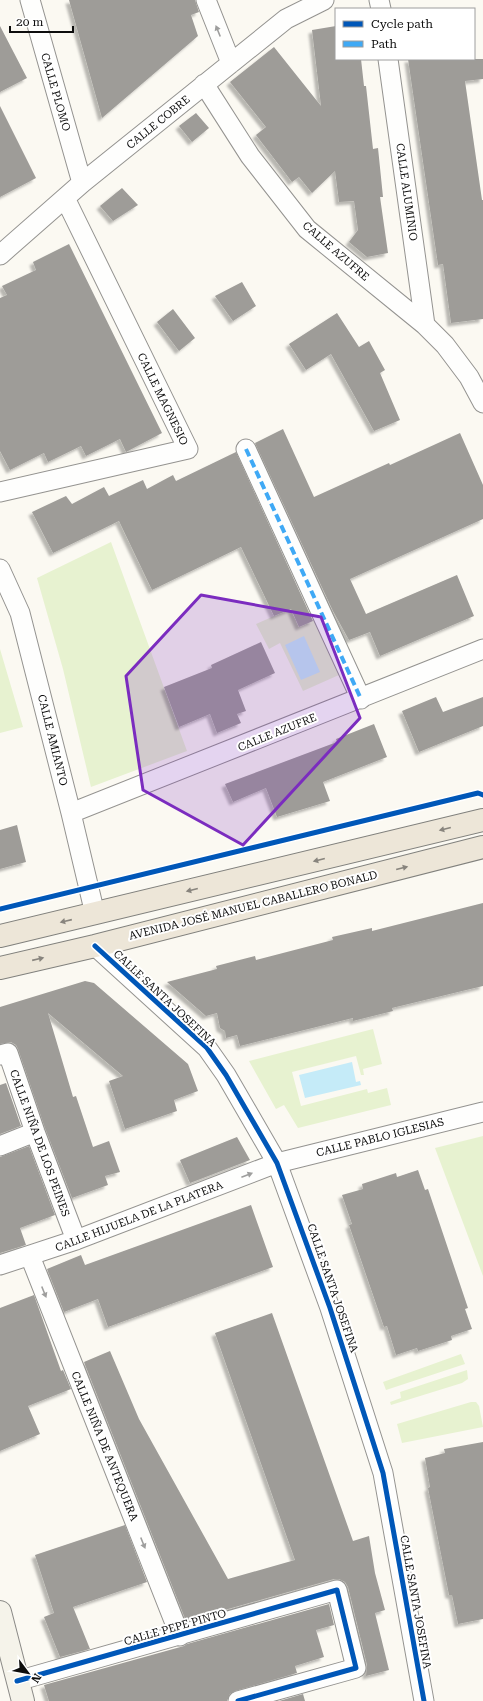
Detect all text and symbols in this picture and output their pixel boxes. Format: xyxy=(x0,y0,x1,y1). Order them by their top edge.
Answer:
scale bar xyxy=(10,8,73,34)
legend xyxy=(335,8,475,60)
text: 20 m xyxy=(16,15,43,29)
text: Cycle path xyxy=(371,17,433,31)
one-way arrow xyxy=(215,25,221,37)
text: Path xyxy=(371,37,397,51)
street label: CALLE PLOMO xyxy=(38,52,73,133)
street label: CALLE COBRE xyxy=(124,93,193,152)
street label: CALLE ALUMINIO xyxy=(393,142,420,242)
street label: CALLE AZUFRE xyxy=(300,219,372,284)
street label: CALLE MAGNESIO xyxy=(135,351,191,448)
street label: CALLE AMIANTO xyxy=(35,693,70,787)
street label: CALLE AZUFRE xyxy=(236,711,318,754)
one-way arrow xyxy=(439,827,451,833)
one-way arrow xyxy=(313,857,325,863)
one-way arrow xyxy=(395,864,408,870)
street label: AVENIDA JOSÉ MANUEL CABALLERO BONALD xyxy=(127,867,379,943)
one-way arrow xyxy=(186,888,199,894)
one-way arrow xyxy=(60,918,72,924)
street label: CALLE SANTA JOSEFINA xyxy=(111,947,219,1050)
one-way arrow xyxy=(32,956,44,962)
street label: CALLE NIÑA DE LOS PEINES xyxy=(7,1068,72,1219)
street label: CALLE PABLO IGLESIAS xyxy=(315,1115,446,1160)
one-way arrow xyxy=(241,1171,253,1177)
street label: CALLE HIJUELA DE LA PLATERA xyxy=(54,1178,225,1255)
street label: CALLE SANTA JOSEFINA xyxy=(304,1222,361,1355)
one-way arrow xyxy=(41,1286,47,1297)
street label: CALLE NIÑA DE ANTEQUERA xyxy=(68,1369,141,1523)
street label: CALLE SANTA JOSEFINA xyxy=(397,1534,434,1670)
one-way arrow xyxy=(141,1538,147,1550)
street label: CALLE PEPE PINTO xyxy=(123,1607,228,1648)
north arrow xyxy=(8,1653,48,1693)
text: N xyxy=(28,1671,44,1686)

